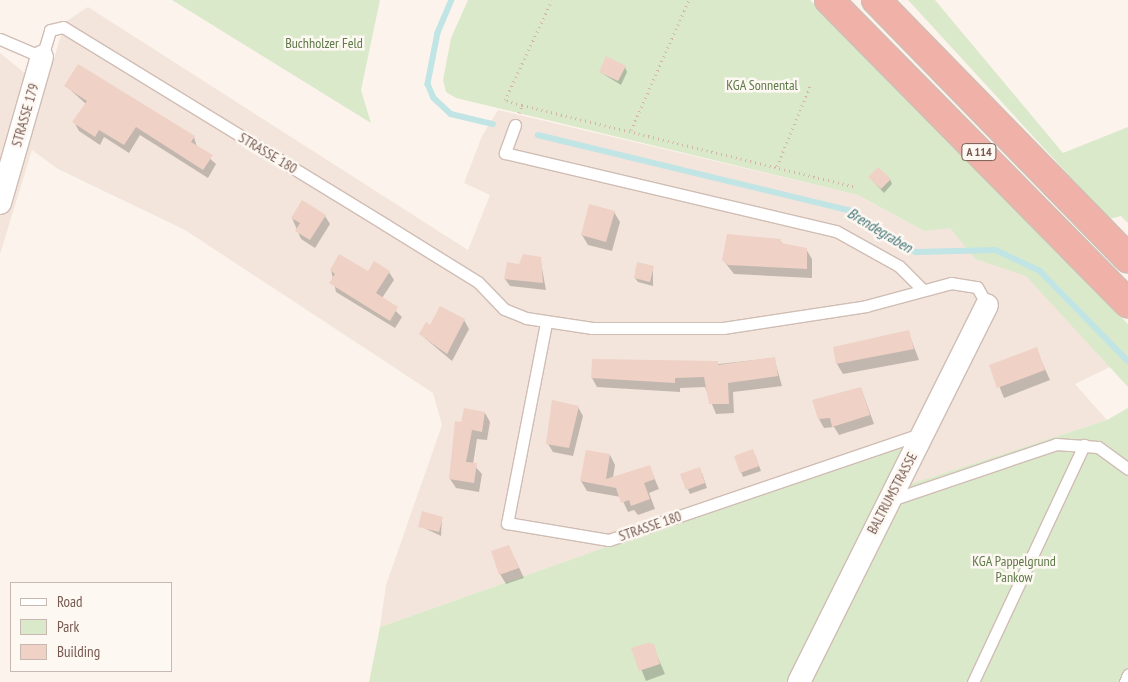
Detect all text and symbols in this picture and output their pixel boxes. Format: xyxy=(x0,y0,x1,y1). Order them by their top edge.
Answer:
park label: Buchholzer Feld xyxy=(285,35,363,51)
park label: KGA Sonnental xyxy=(726,77,798,93)
street label: STRASSE 179 xyxy=(8,81,42,149)
street label: STRASSE 180 xyxy=(236,129,300,177)
road number: A 114 xyxy=(960,142,998,162)
water label: Brendegraben xyxy=(844,204,916,256)
street label: BALTRUMSTRASSE xyxy=(863,449,921,537)
street label: STRASSE 180 xyxy=(616,507,684,545)
park label: KGA Pappelgrund Pankow xyxy=(972,553,1056,586)
legend xyxy=(10,582,172,672)
text: Road xyxy=(57,592,83,611)
text: Park xyxy=(57,617,79,636)
text: Building xyxy=(57,642,100,661)

